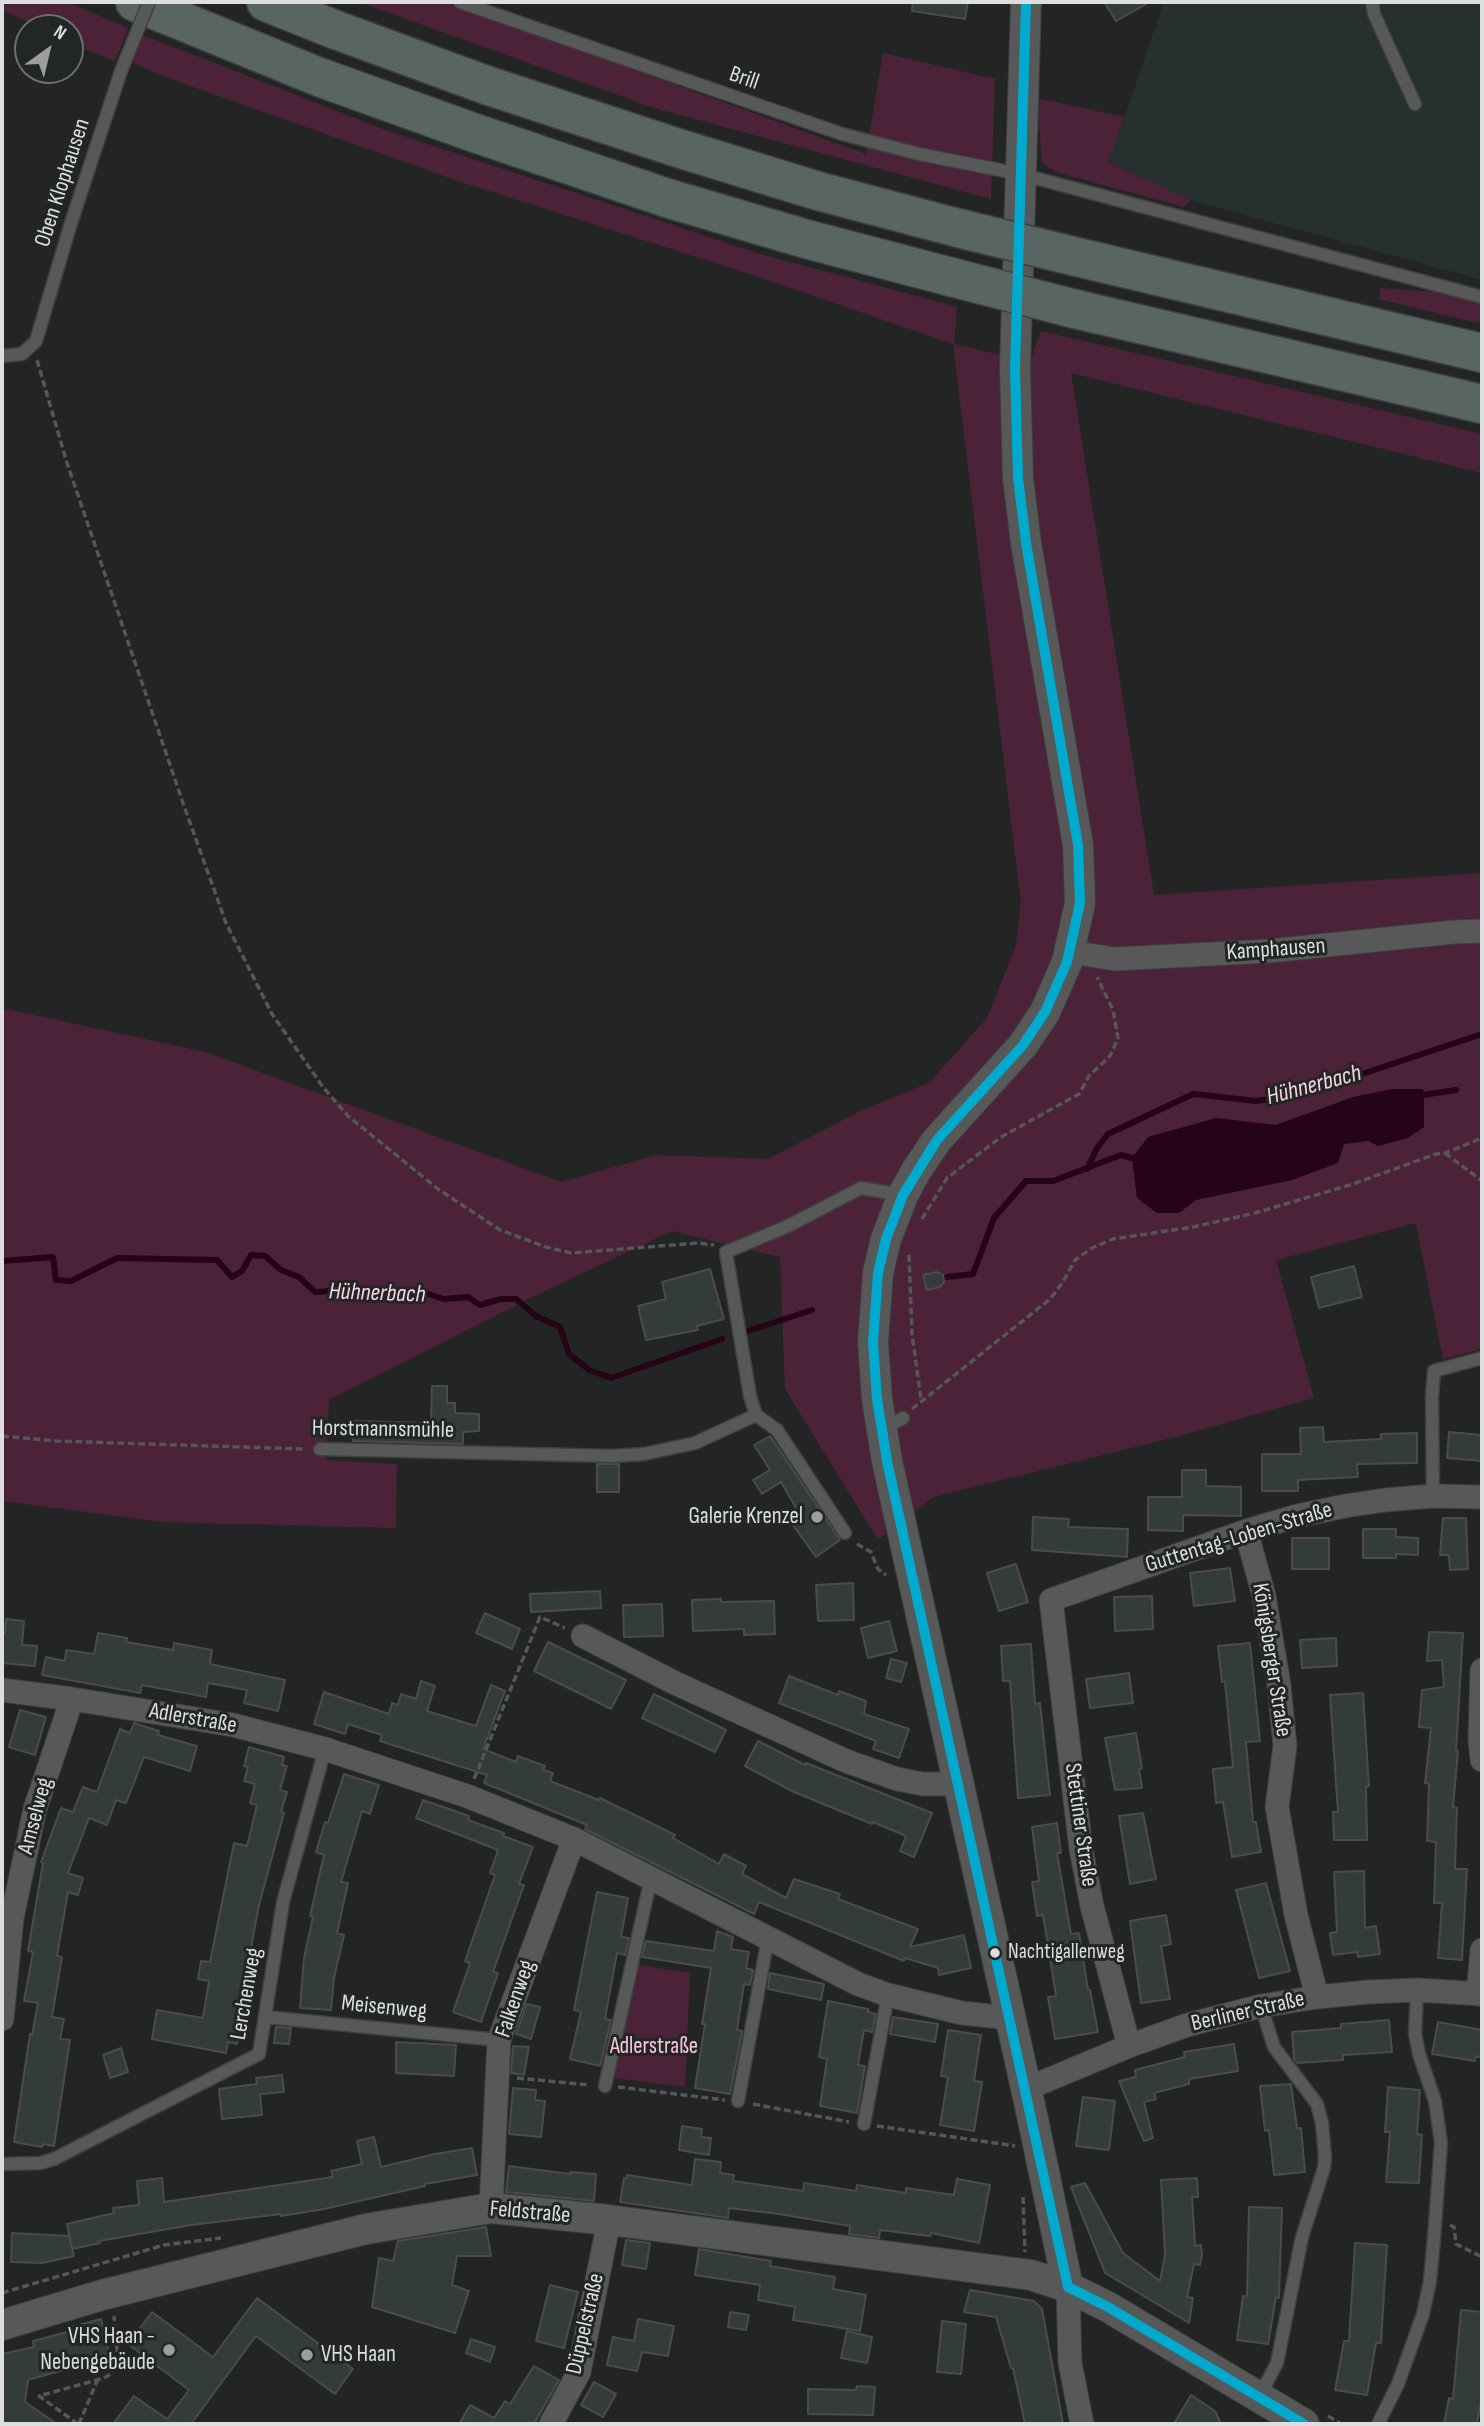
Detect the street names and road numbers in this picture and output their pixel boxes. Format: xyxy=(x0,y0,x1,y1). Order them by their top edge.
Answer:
street label: Brill xyxy=(725,61,763,97)
street label: Oben Klophausen xyxy=(29,115,97,251)
street label: Kamphausen xyxy=(1226,933,1326,967)
street label: Horstmannsmühle xyxy=(312,1415,454,1445)
street label: Guttentag-Loben-Straße xyxy=(1142,1496,1336,1580)
street label: Königsberger Straße xyxy=(1245,1581,1297,1739)
street label: Adlerstraße xyxy=(147,1698,239,1740)
street label: Stettiner Straße xyxy=(1058,1762,1102,1888)
street label: Amselweg xyxy=(13,1775,59,1857)
street label: Lerchenweg xyxy=(225,1946,269,2042)
street label: Falkenweg xyxy=(490,1957,542,2041)
street label: Berliner Straße xyxy=(1189,1986,1307,2038)
street label: Meisenweg xyxy=(340,1990,428,2026)
street label: Feldstraße xyxy=(489,2196,571,2230)
street label: Düppelstraße xyxy=(561,2271,611,2377)

